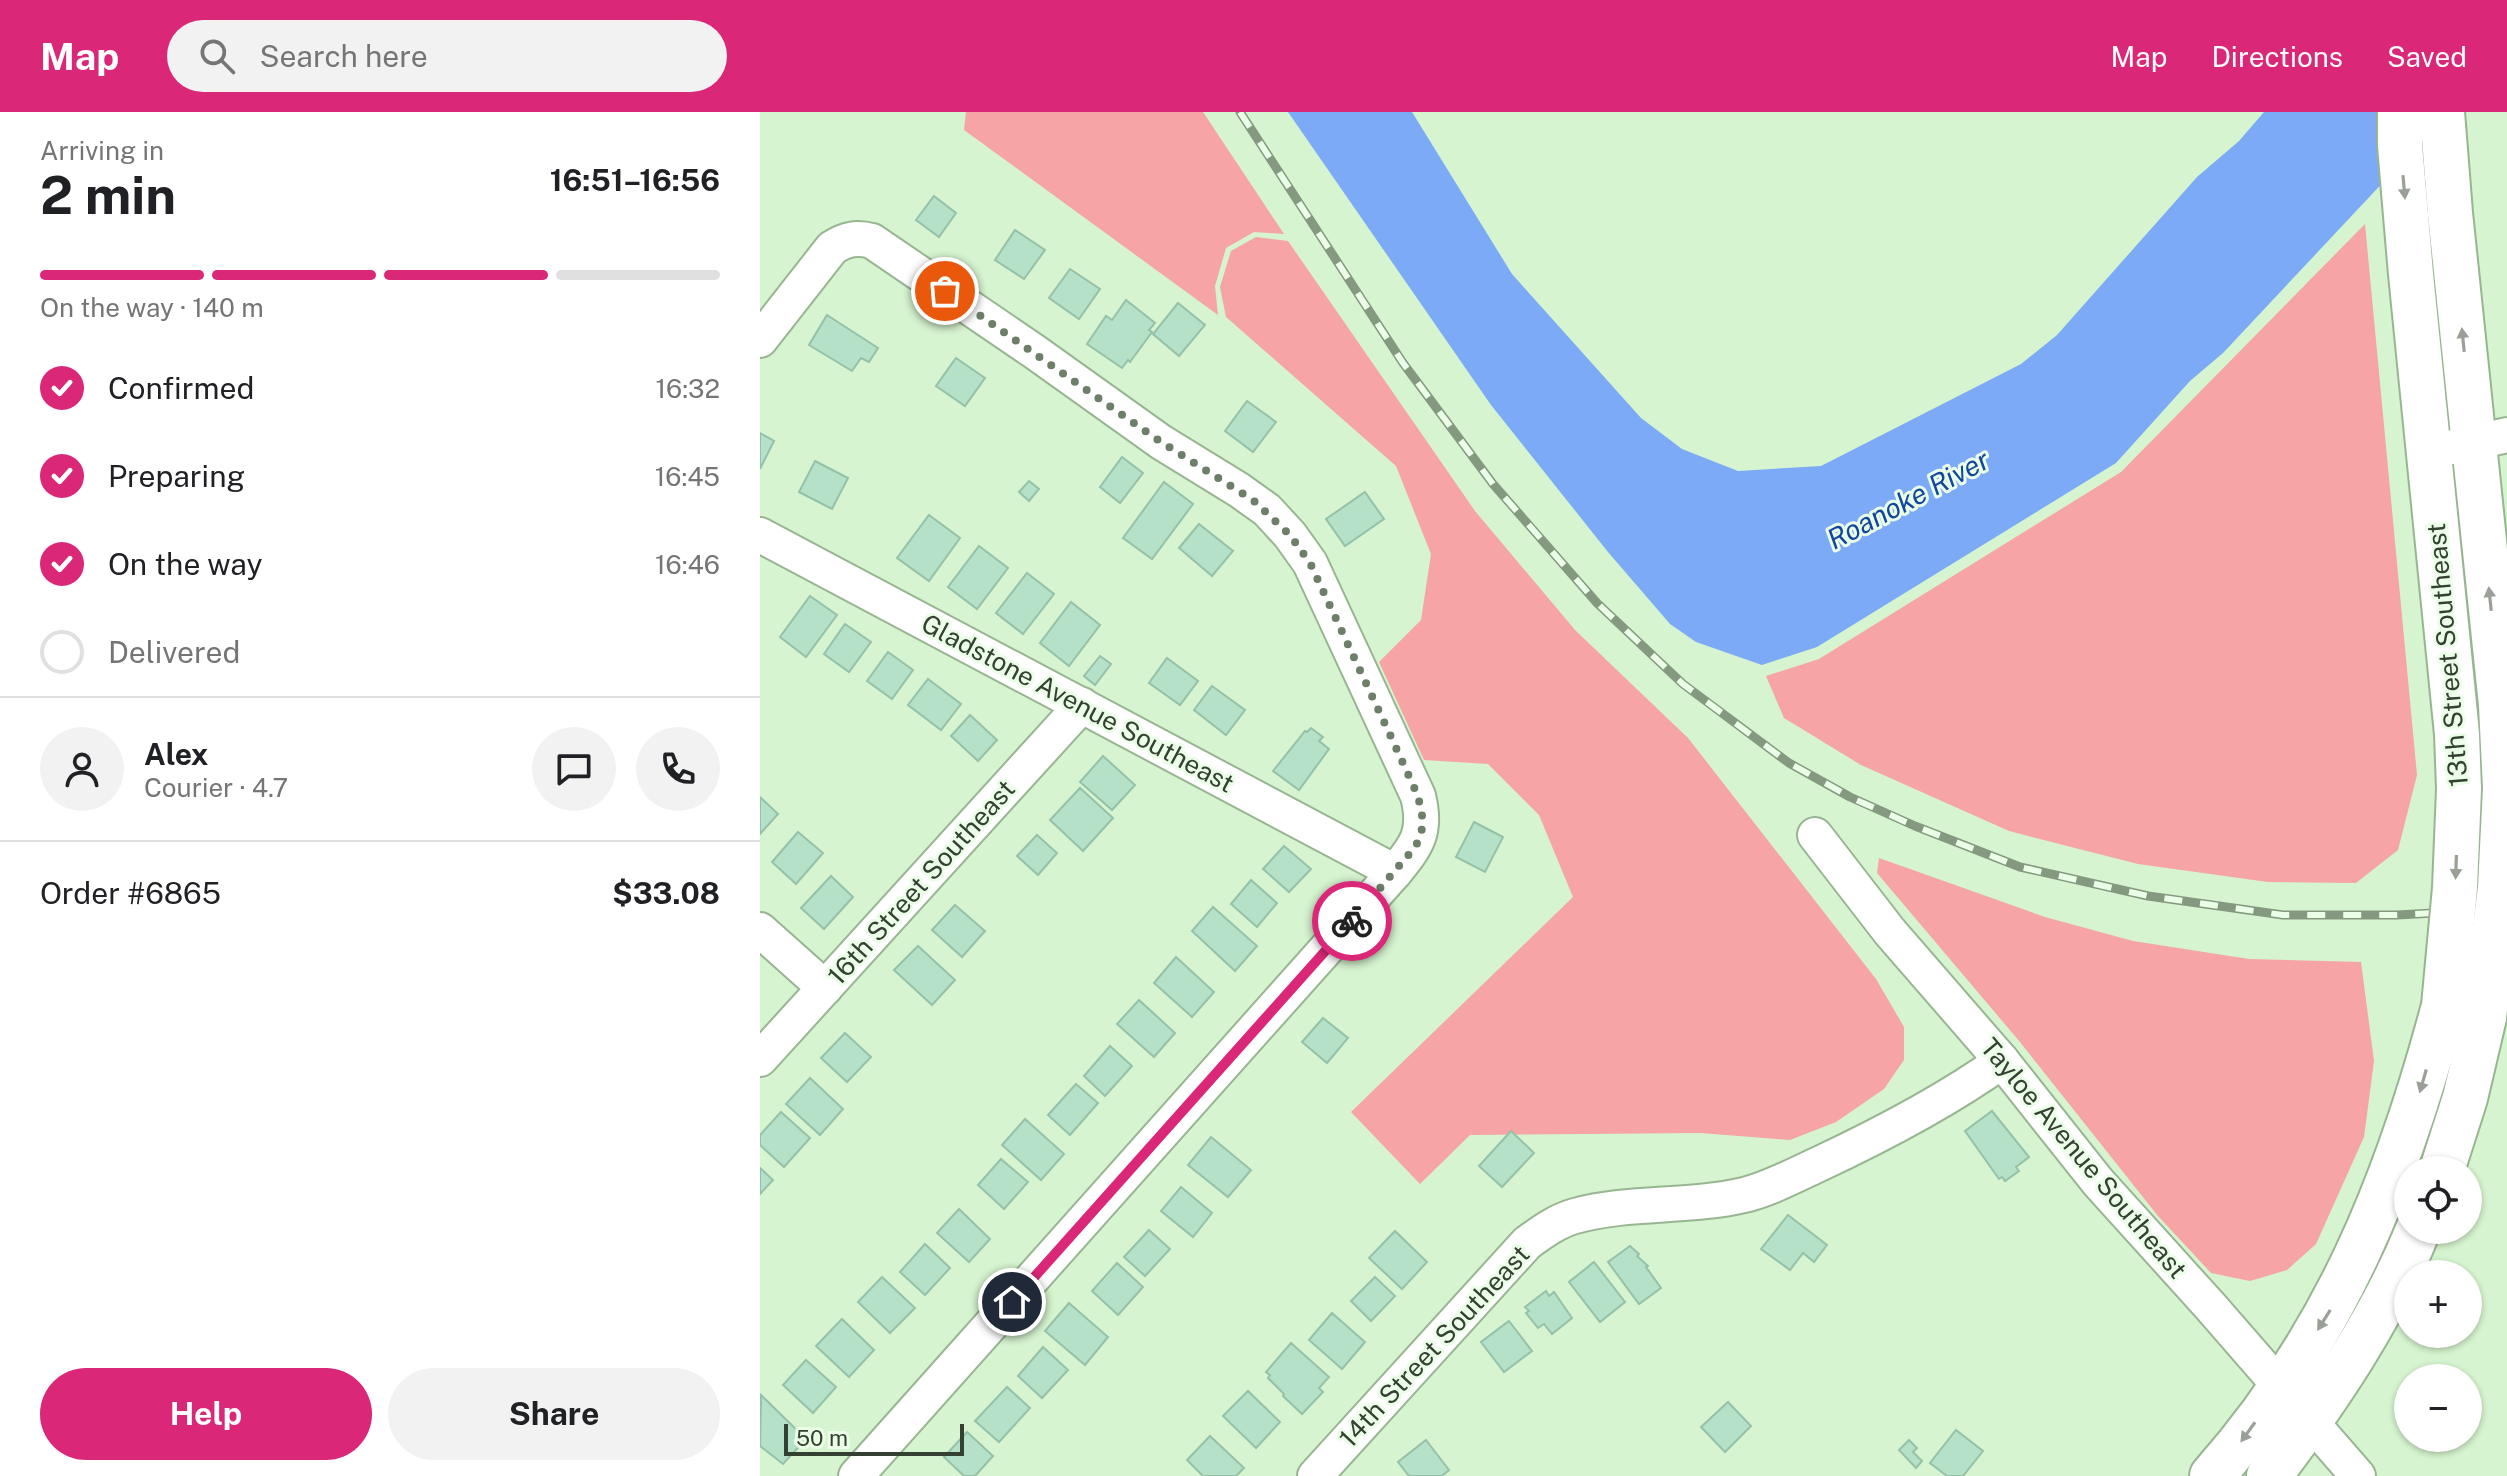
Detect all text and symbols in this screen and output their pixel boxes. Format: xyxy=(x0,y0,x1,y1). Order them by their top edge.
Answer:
search box xyxy=(167,20,727,92)
text: Map xyxy=(40,34,119,79)
icon: search xyxy=(195,34,239,78)
text: Search here xyxy=(259,38,428,74)
text: Map xyxy=(2111,40,2167,73)
text: Directions xyxy=(2211,40,2343,73)
text: Saved xyxy=(2387,40,2467,73)
text: Arriving in xyxy=(40,135,164,166)
text: 16:51–16:56 xyxy=(550,162,720,198)
text: 2 min xyxy=(40,165,176,226)
one-way arrow xyxy=(2398,174,2411,199)
pin xyxy=(911,257,979,325)
icon: bag xyxy=(923,269,967,313)
text: On the way · 140 m xyxy=(40,292,264,323)
one-way arrow xyxy=(2456,328,2469,353)
icon: check xyxy=(40,366,84,410)
text: Confirmed xyxy=(108,370,254,406)
text: 16:32 xyxy=(655,373,720,404)
water label: Roanoke River xyxy=(1821,442,1995,556)
icon: check xyxy=(40,454,84,498)
text: Preparing xyxy=(108,458,245,494)
text: 16:45 xyxy=(655,461,720,492)
street label: 13th Street Southeast xyxy=(2420,522,2474,788)
icon: check xyxy=(40,542,84,586)
text: On the way xyxy=(108,546,262,582)
text: 16:46 xyxy=(655,549,720,580)
one-way arrow xyxy=(2483,586,2496,611)
street label: Gladstone Avenue Southeast xyxy=(916,607,1240,799)
text: Delivered xyxy=(108,634,240,670)
button: person xyxy=(40,727,124,811)
button: chat xyxy=(532,727,616,811)
button: phone xyxy=(636,727,720,811)
text: Alex xyxy=(144,736,208,772)
text: Courier · 4.7 xyxy=(144,772,288,803)
street label: 16th Street Southeast xyxy=(821,773,1021,991)
one-way arrow xyxy=(2450,855,2463,880)
text: Order #6865 xyxy=(40,875,221,911)
text: $33.08 xyxy=(612,875,720,911)
courier xyxy=(1312,881,1392,961)
icon: bike xyxy=(1330,899,1374,943)
street label: Tayloe Avenue Southeast xyxy=(1974,1032,2194,1284)
one-way arrow xyxy=(2416,1069,2429,1093)
map controls xyxy=(2394,1156,2482,1452)
button: locate xyxy=(2394,1156,2482,1244)
street label: 14th Street Southeast xyxy=(1332,1239,1536,1453)
button: + xyxy=(2394,1260,2482,1348)
pin xyxy=(978,1268,1046,1336)
icon: home xyxy=(990,1280,1034,1324)
one-way arrow xyxy=(2317,1309,2331,1331)
button: − xyxy=(2394,1364,2482,1452)
button: Help xyxy=(40,1368,372,1460)
button: Share xyxy=(388,1368,720,1460)
scale bar xyxy=(784,1420,964,1456)
one-way arrow xyxy=(2241,1422,2256,1443)
text: 50 m xyxy=(796,1425,848,1451)

